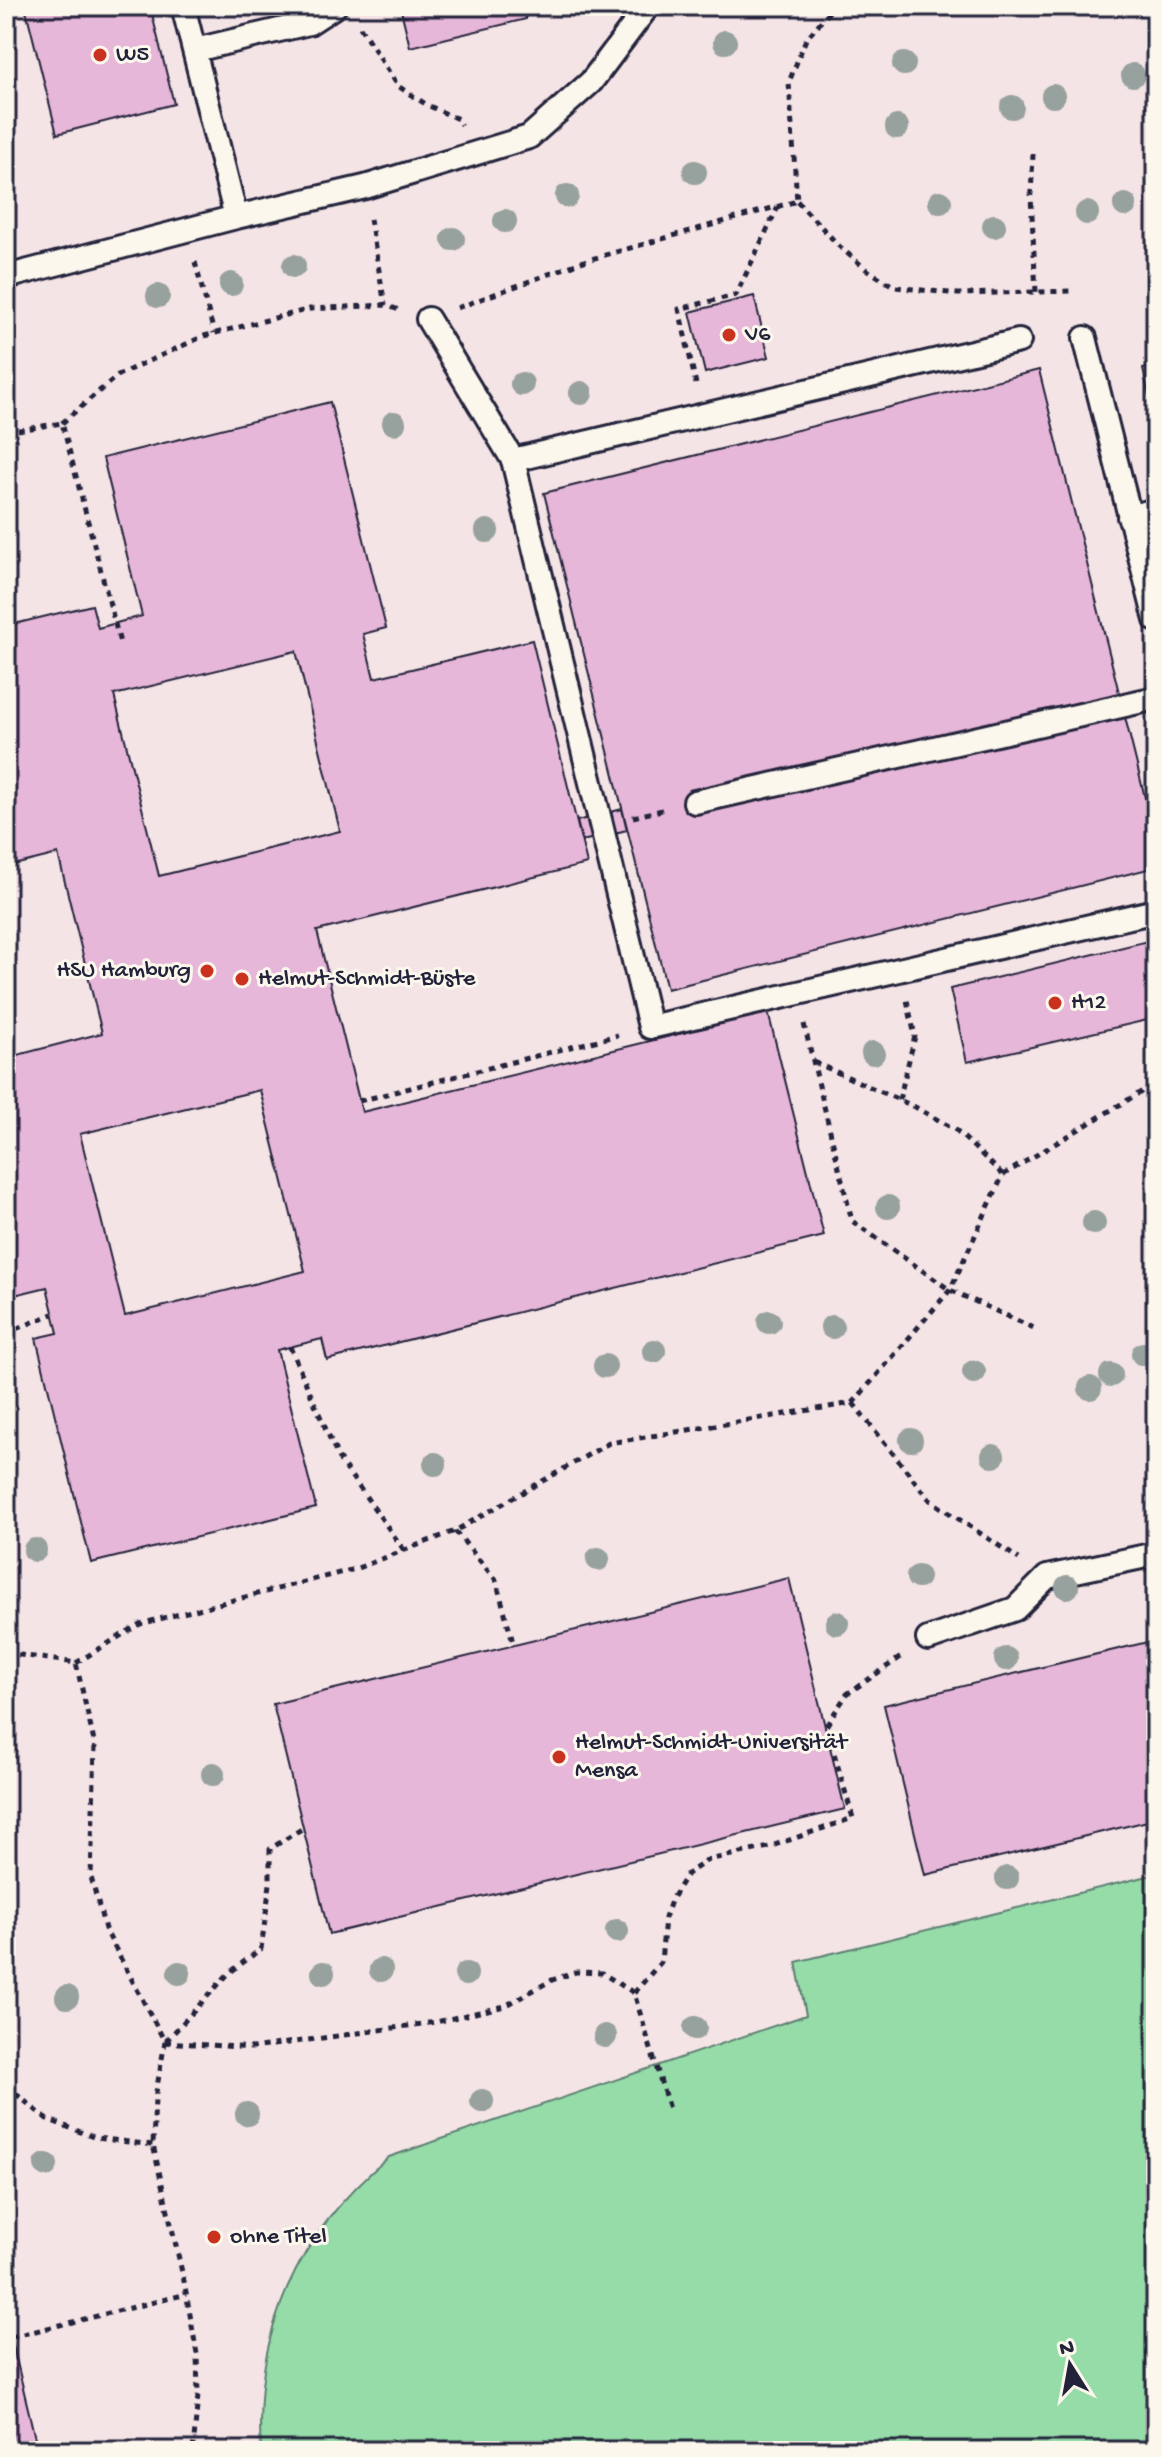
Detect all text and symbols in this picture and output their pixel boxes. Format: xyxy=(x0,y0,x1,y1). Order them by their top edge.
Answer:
place label: W5 xyxy=(116,41,149,70)
marker: W5 xyxy=(91,46,109,64)
place label: V6 xyxy=(744,321,771,350)
marker: V6 xyxy=(720,326,738,344)
place label: HSU Hamburg xyxy=(56,957,191,986)
marker: HSU Hamburg xyxy=(198,962,216,980)
place label: Helmut-Schmidt-Büste xyxy=(258,965,476,994)
marker: Helmut-Schmidt-Büste xyxy=(233,970,251,988)
place label: H12 xyxy=(1071,989,1106,1018)
marker: H12 xyxy=(1046,994,1064,1012)
place label: Helmut-Schmidt-Universität Mensa xyxy=(575,1729,849,1786)
marker: Helmut-Schmidt-Universität Mensa xyxy=(550,1748,568,1766)
place label: ohne Titel xyxy=(230,2223,327,2252)
marker: ohne Titel xyxy=(205,2228,223,2246)
north arrow xyxy=(1030,2325,1110,2405)
text: N xyxy=(1057,2335,1076,2363)

